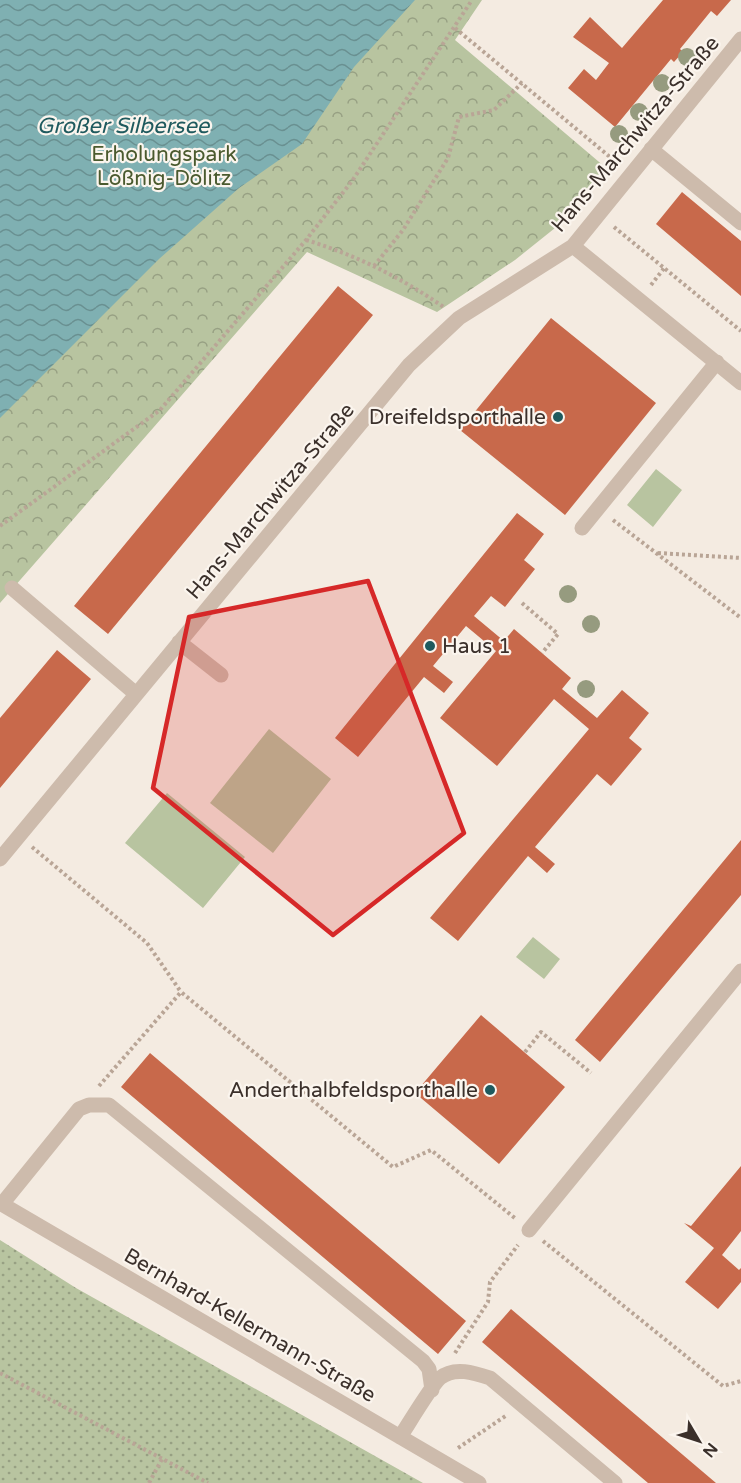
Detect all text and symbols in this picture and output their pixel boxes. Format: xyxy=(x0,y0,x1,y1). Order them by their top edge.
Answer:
street label: Hans-Marchwitza-Straße xyxy=(546,31,725,237)
water label: Großer Silbersee xyxy=(37,113,211,139)
park label: Erholungspark Lößnig-Dölitz xyxy=(91,142,237,191)
street label: Hans-Marchwitza-Straße xyxy=(181,398,360,604)
place label: Dreifeldsporthalle xyxy=(369,405,546,430)
marker: Dreifeldsporthalle xyxy=(551,410,565,424)
place label: Haus 1 xyxy=(442,634,511,659)
marker: Haus 1 xyxy=(423,639,437,653)
place label: Anderthalbfeldsporthalle xyxy=(229,1078,478,1103)
marker: Anderthalbfeldsporthalle xyxy=(483,1083,497,1097)
street label: Bernhard-Kellermann-Straße xyxy=(120,1243,380,1408)
north arrow xyxy=(669,1411,729,1471)
text: N xyxy=(698,1439,722,1461)

